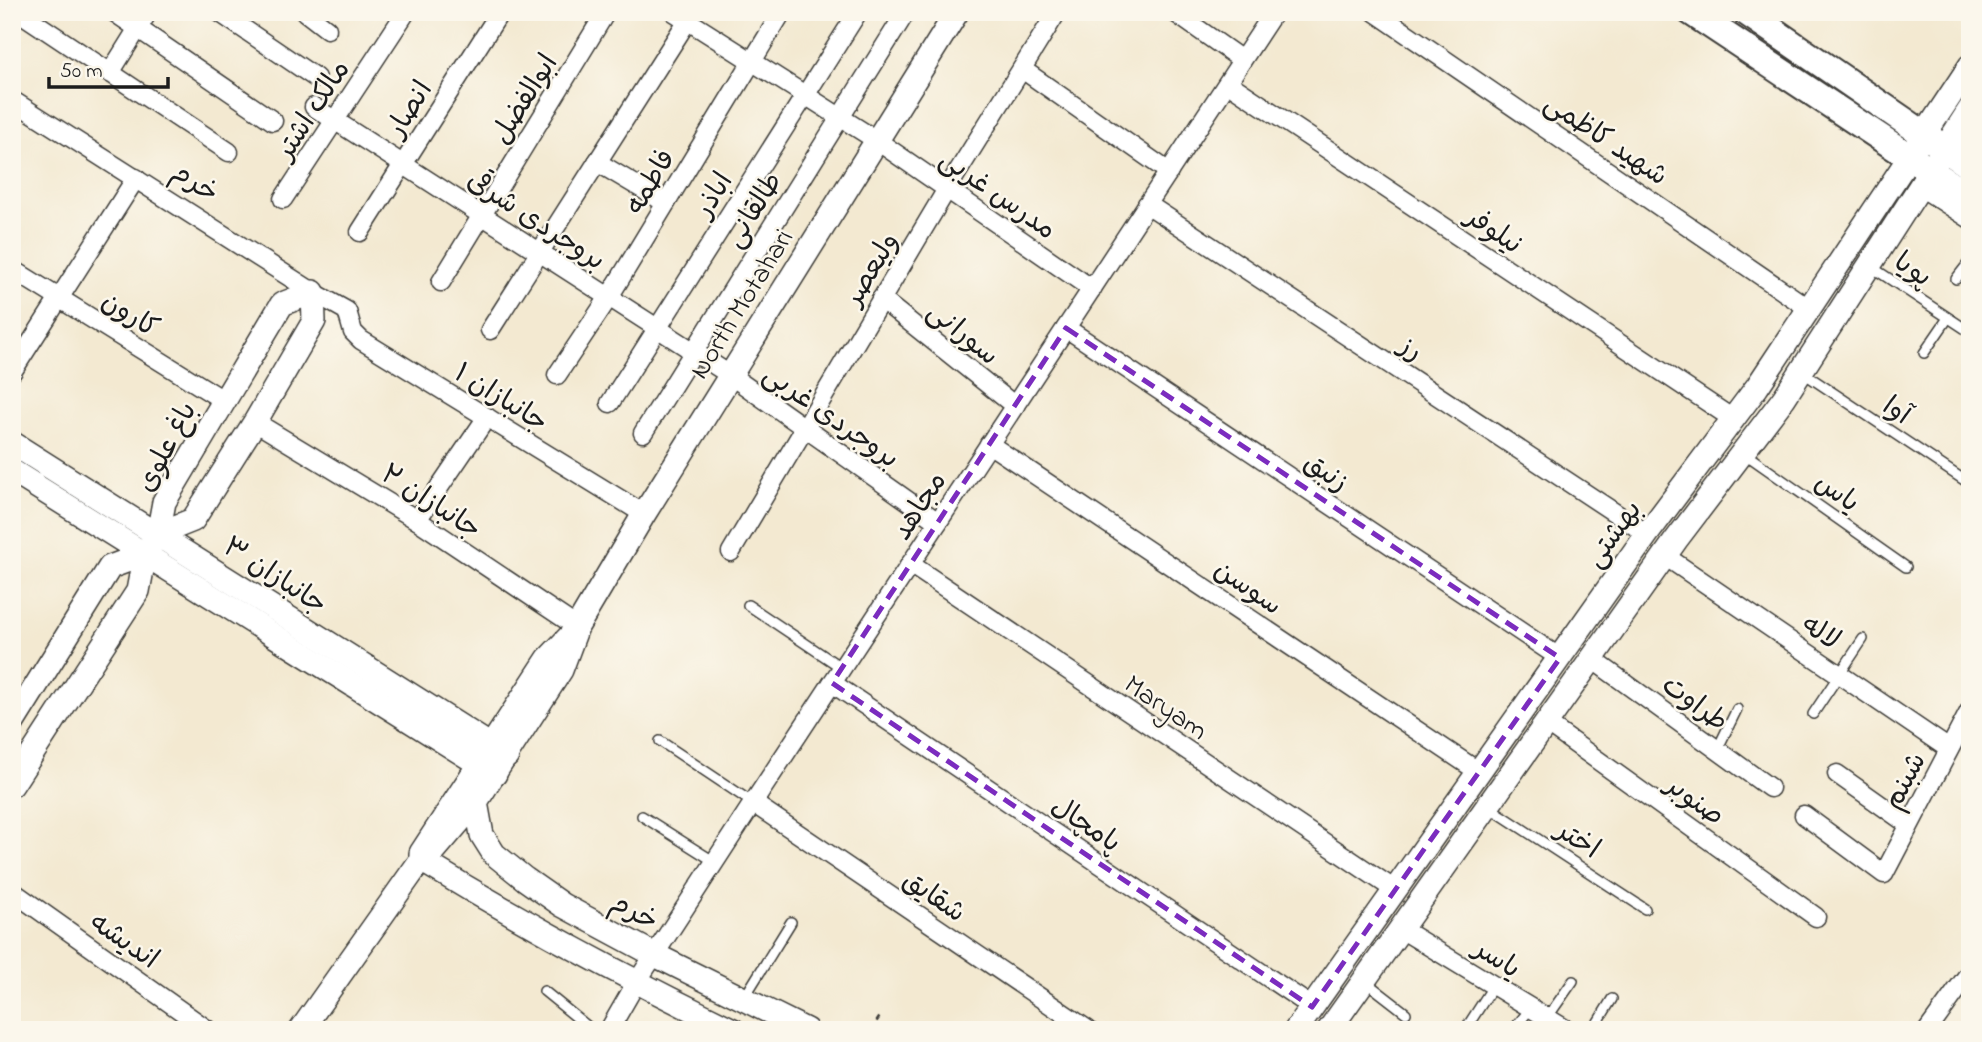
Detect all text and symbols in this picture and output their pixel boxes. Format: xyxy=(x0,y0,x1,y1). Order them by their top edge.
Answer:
scale bar xyxy=(49,46,168,90)
street label: ابوالفضل xyxy=(482,47,570,153)
street label: مالک اشتر xyxy=(265,53,362,171)
text: 50 m xyxy=(60,57,103,87)
street label: انصار xyxy=(377,74,444,148)
street label: شهید کاظمی xyxy=(1535,84,1675,198)
street label: مدرس غربی xyxy=(930,140,1064,251)
street label: فاطمه xyxy=(616,142,688,223)
street label: خرم xyxy=(162,153,226,215)
street label: بروجردی شرقی xyxy=(458,162,613,282)
street label: اباذر xyxy=(684,165,745,228)
street label: طالقانی xyxy=(716,165,794,257)
street label: نیلوفر xyxy=(1455,197,1530,266)
street label: North Motahari xyxy=(681,222,805,388)
street label: ولیعصر xyxy=(834,225,911,316)
street label: پویا xyxy=(1885,243,1939,299)
street label: کارون xyxy=(92,282,166,350)
street label: سورانی xyxy=(917,293,1007,377)
street label: رز xyxy=(1388,326,1430,373)
street label: جانبازان ۱ xyxy=(445,354,555,444)
street label: بروجردی غربی xyxy=(753,356,907,480)
street label: آوا xyxy=(1874,387,1919,437)
street label: باغ علوی xyxy=(127,395,209,500)
street label: زنبق xyxy=(1294,444,1356,504)
street label: جانبازان ۲ xyxy=(372,455,489,551)
street label: مجاهد xyxy=(883,464,958,549)
street label: یاس xyxy=(1805,464,1867,524)
street label: بهشتی xyxy=(1576,493,1654,578)
street label: جانبازان ۳ xyxy=(214,528,334,626)
street label: سوسن xyxy=(1204,551,1290,627)
street label: لاله xyxy=(1792,606,1848,662)
street label: Maryam xyxy=(1115,666,1215,752)
street label: طراوت xyxy=(1652,667,1736,743)
street label: شبنم xyxy=(1874,746,1938,818)
street label: صنوبر xyxy=(1654,765,1732,837)
street label: پامچال xyxy=(1042,787,1128,864)
street label: اختر xyxy=(1545,810,1608,871)
street label: شقایق xyxy=(893,862,973,934)
street label: خرم xyxy=(602,883,665,943)
street label: اندیشه xyxy=(80,903,166,981)
street label: یاسر xyxy=(1463,929,1528,990)

